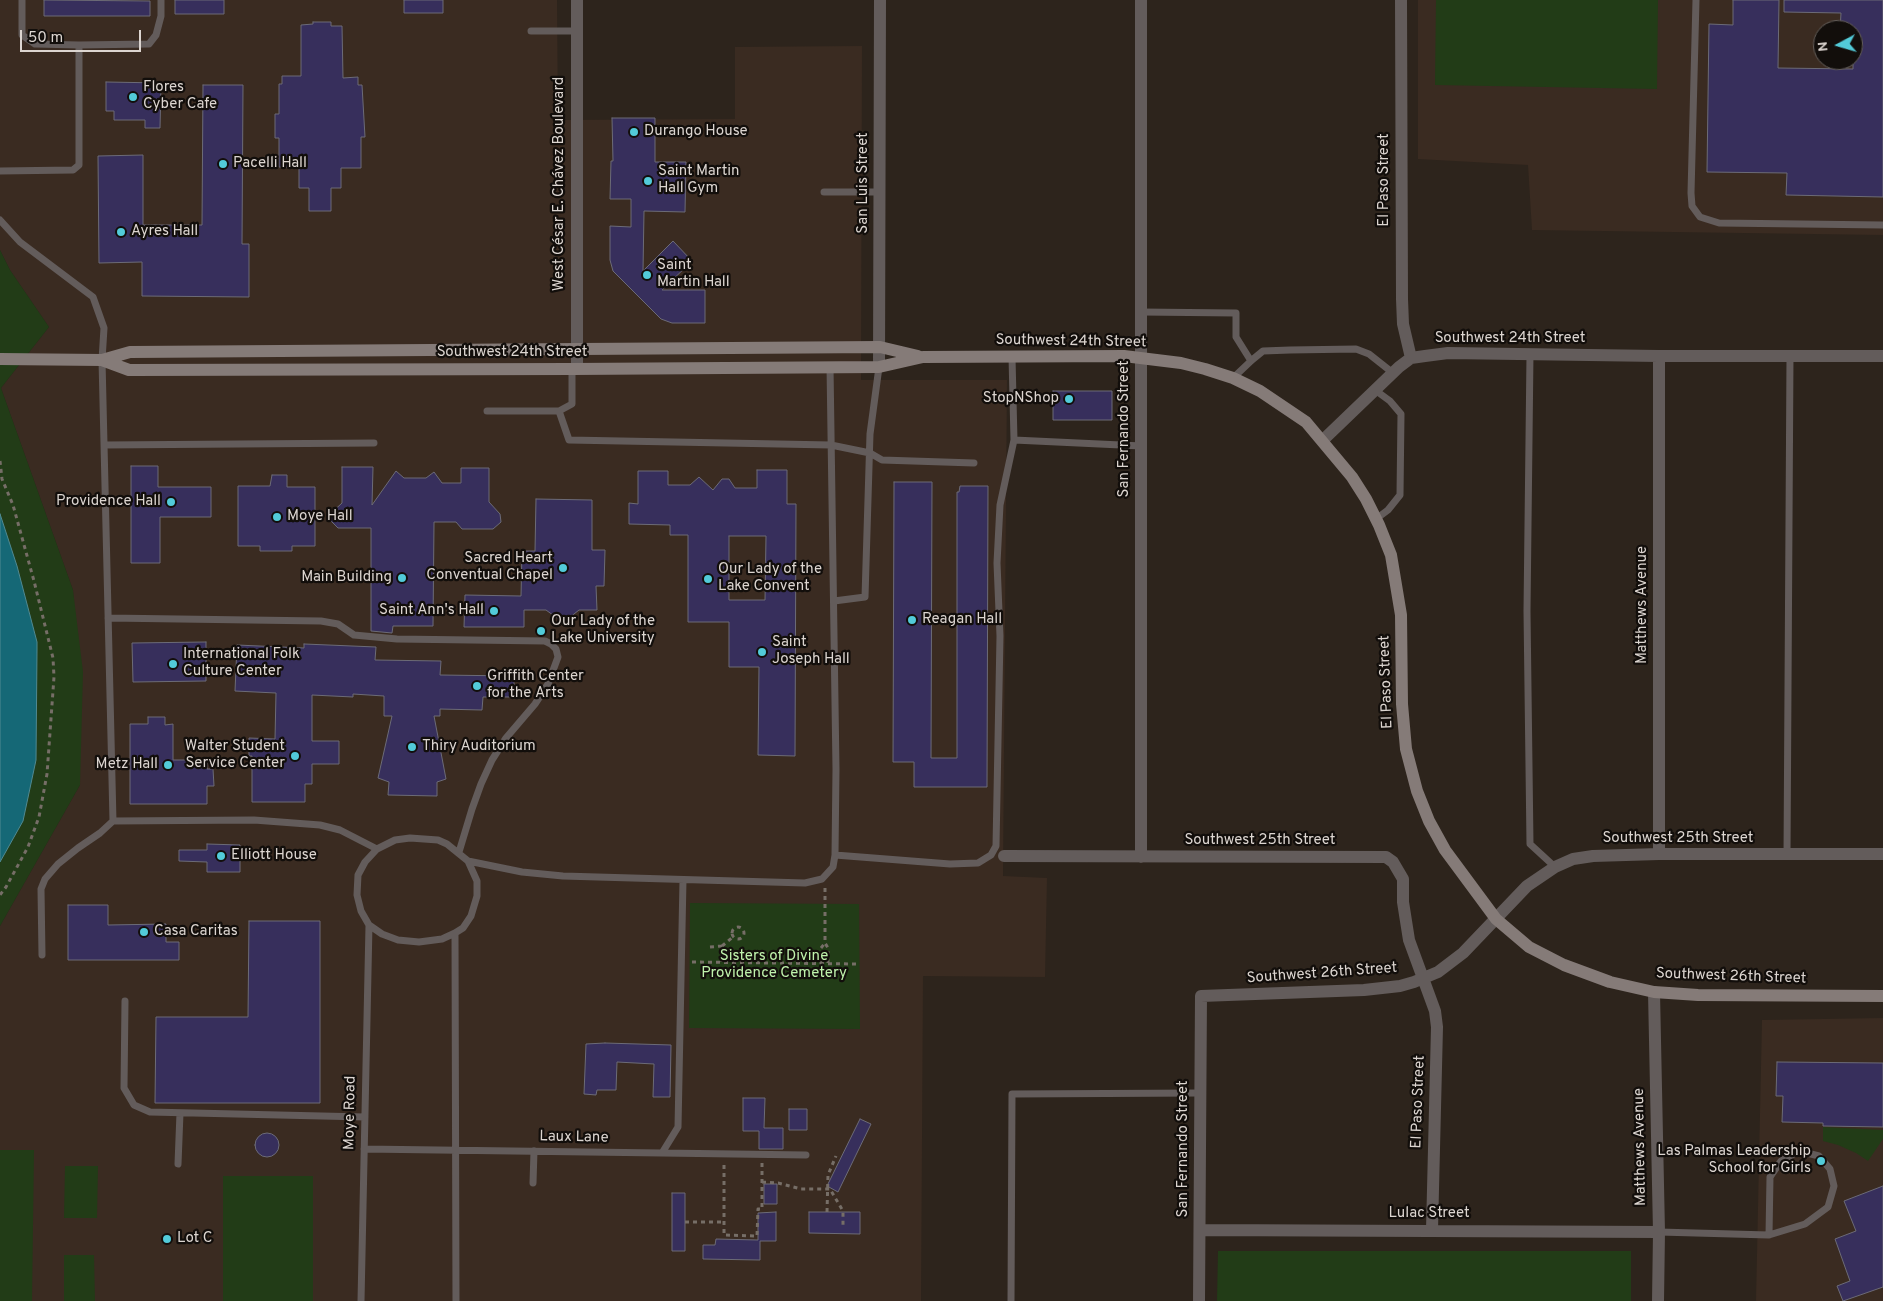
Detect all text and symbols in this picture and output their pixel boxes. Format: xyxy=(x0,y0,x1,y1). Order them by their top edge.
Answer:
scale bar xyxy=(22,20,144,52)
north arrow xyxy=(1813,20,1863,70)
text: 50 m xyxy=(28,29,63,48)
text: N xyxy=(1815,41,1833,52)
street label: West César E. Chávez Boulevard xyxy=(551,77,569,291)
place label: Flores Cyber Cafe xyxy=(143,79,217,114)
marker: Flores Cyber Cafe xyxy=(127,91,139,103)
place label: Durango House xyxy=(644,123,748,141)
marker: Durango House xyxy=(628,126,640,138)
street label: San Luis Street xyxy=(855,132,873,234)
street label: El Paso Street xyxy=(1376,133,1394,227)
place label: Pacelli Hall xyxy=(233,155,307,173)
marker: Pacelli Hall xyxy=(217,158,229,170)
place label: Saint Martin Hall Gym xyxy=(658,163,739,198)
marker: Saint Martin Hall Gym xyxy=(642,175,654,187)
place label: Ayres Hall xyxy=(131,223,198,241)
marker: Ayres Hall xyxy=(115,226,127,238)
place label: Saint Martin Hall xyxy=(657,257,730,292)
marker: Saint Martin Hall xyxy=(641,269,653,281)
street label: Southwest 24th Street xyxy=(1435,330,1585,348)
street label: Southwest 24th Street xyxy=(995,332,1147,352)
street label: Southwest 24th Street xyxy=(437,344,587,362)
street label: San Fernando Street xyxy=(1116,360,1134,498)
place label: StopNShop xyxy=(983,390,1059,408)
marker: StopNShop xyxy=(1063,393,1075,405)
place label: Providence Hall xyxy=(56,493,161,511)
marker: Providence Hall xyxy=(165,496,177,508)
place label: Moye Hall xyxy=(287,508,353,526)
marker: Moye Hall xyxy=(271,511,283,523)
street label: Matthews Avenue xyxy=(1634,546,1652,664)
place label: Sacred Heart Conventual Chapel xyxy=(426,550,553,585)
place label: Our Lady of the Lake Convent xyxy=(718,561,822,596)
marker: Sacred Heart Conventual Chapel xyxy=(557,562,569,574)
place label: Main Building xyxy=(301,569,392,587)
marker: Main Building xyxy=(396,572,408,584)
marker: Our Lady of the Lake Convent xyxy=(702,573,714,585)
place label: Saint Ann's Hall xyxy=(379,602,484,620)
marker: Saint Ann's Hall xyxy=(488,605,500,617)
place label: Reagan Hall xyxy=(922,611,1002,629)
place label: Our Lady of the Lake University xyxy=(551,613,655,648)
marker: Reagan Hall xyxy=(906,614,918,626)
marker: Our Lady of the Lake University xyxy=(535,625,547,637)
place label: Saint Joseph Hall xyxy=(772,634,850,669)
street label: El Paso Street xyxy=(1376,635,1398,729)
place label: International Folk Culture Center xyxy=(183,646,300,681)
marker: Saint Joseph Hall xyxy=(756,646,768,658)
marker: International Folk Culture Center xyxy=(167,658,179,670)
place label: Griffith Center for the Arts xyxy=(487,668,584,703)
marker: Griffith Center for the Arts xyxy=(471,680,483,692)
place label: Walter Student Service Center xyxy=(185,738,285,773)
place label: Thiry Auditorium xyxy=(422,738,536,756)
marker: Thiry Auditorium xyxy=(406,741,418,753)
marker: Walter Student Service Center xyxy=(289,750,301,762)
place label: Metz Hall xyxy=(96,756,158,774)
marker: Metz Hall xyxy=(162,759,174,771)
street label: Southwest 25th Street xyxy=(1603,830,1753,848)
street label: Southwest 25th Street xyxy=(1185,832,1335,850)
place label: Elliott House xyxy=(231,847,317,865)
marker: Elliott House xyxy=(215,850,227,862)
place label: Casa Caritas xyxy=(154,923,238,941)
marker: Casa Caritas xyxy=(138,926,150,938)
park label: Sisters of Divine Providence Cemetery xyxy=(701,948,847,983)
street label: Southwest 26th Street xyxy=(1246,960,1398,988)
street label: Southwest 26th Street xyxy=(1655,965,1807,989)
street label: El Paso Street xyxy=(1408,1055,1430,1149)
street label: Moye Road xyxy=(341,1076,361,1150)
street label: San Fernando Street xyxy=(1175,1080,1193,1218)
street label: Matthews Avenue xyxy=(1631,1088,1651,1206)
street label: Laux Lane xyxy=(539,1128,609,1148)
place label: Las Palmas Leadership School for Girls xyxy=(1657,1143,1811,1178)
marker: Las Palmas Leadership School for Girls xyxy=(1815,1155,1827,1167)
street label: Lulac Street xyxy=(1388,1205,1470,1223)
place label: Lot C xyxy=(177,1230,213,1248)
marker: Lot C xyxy=(161,1233,173,1245)

